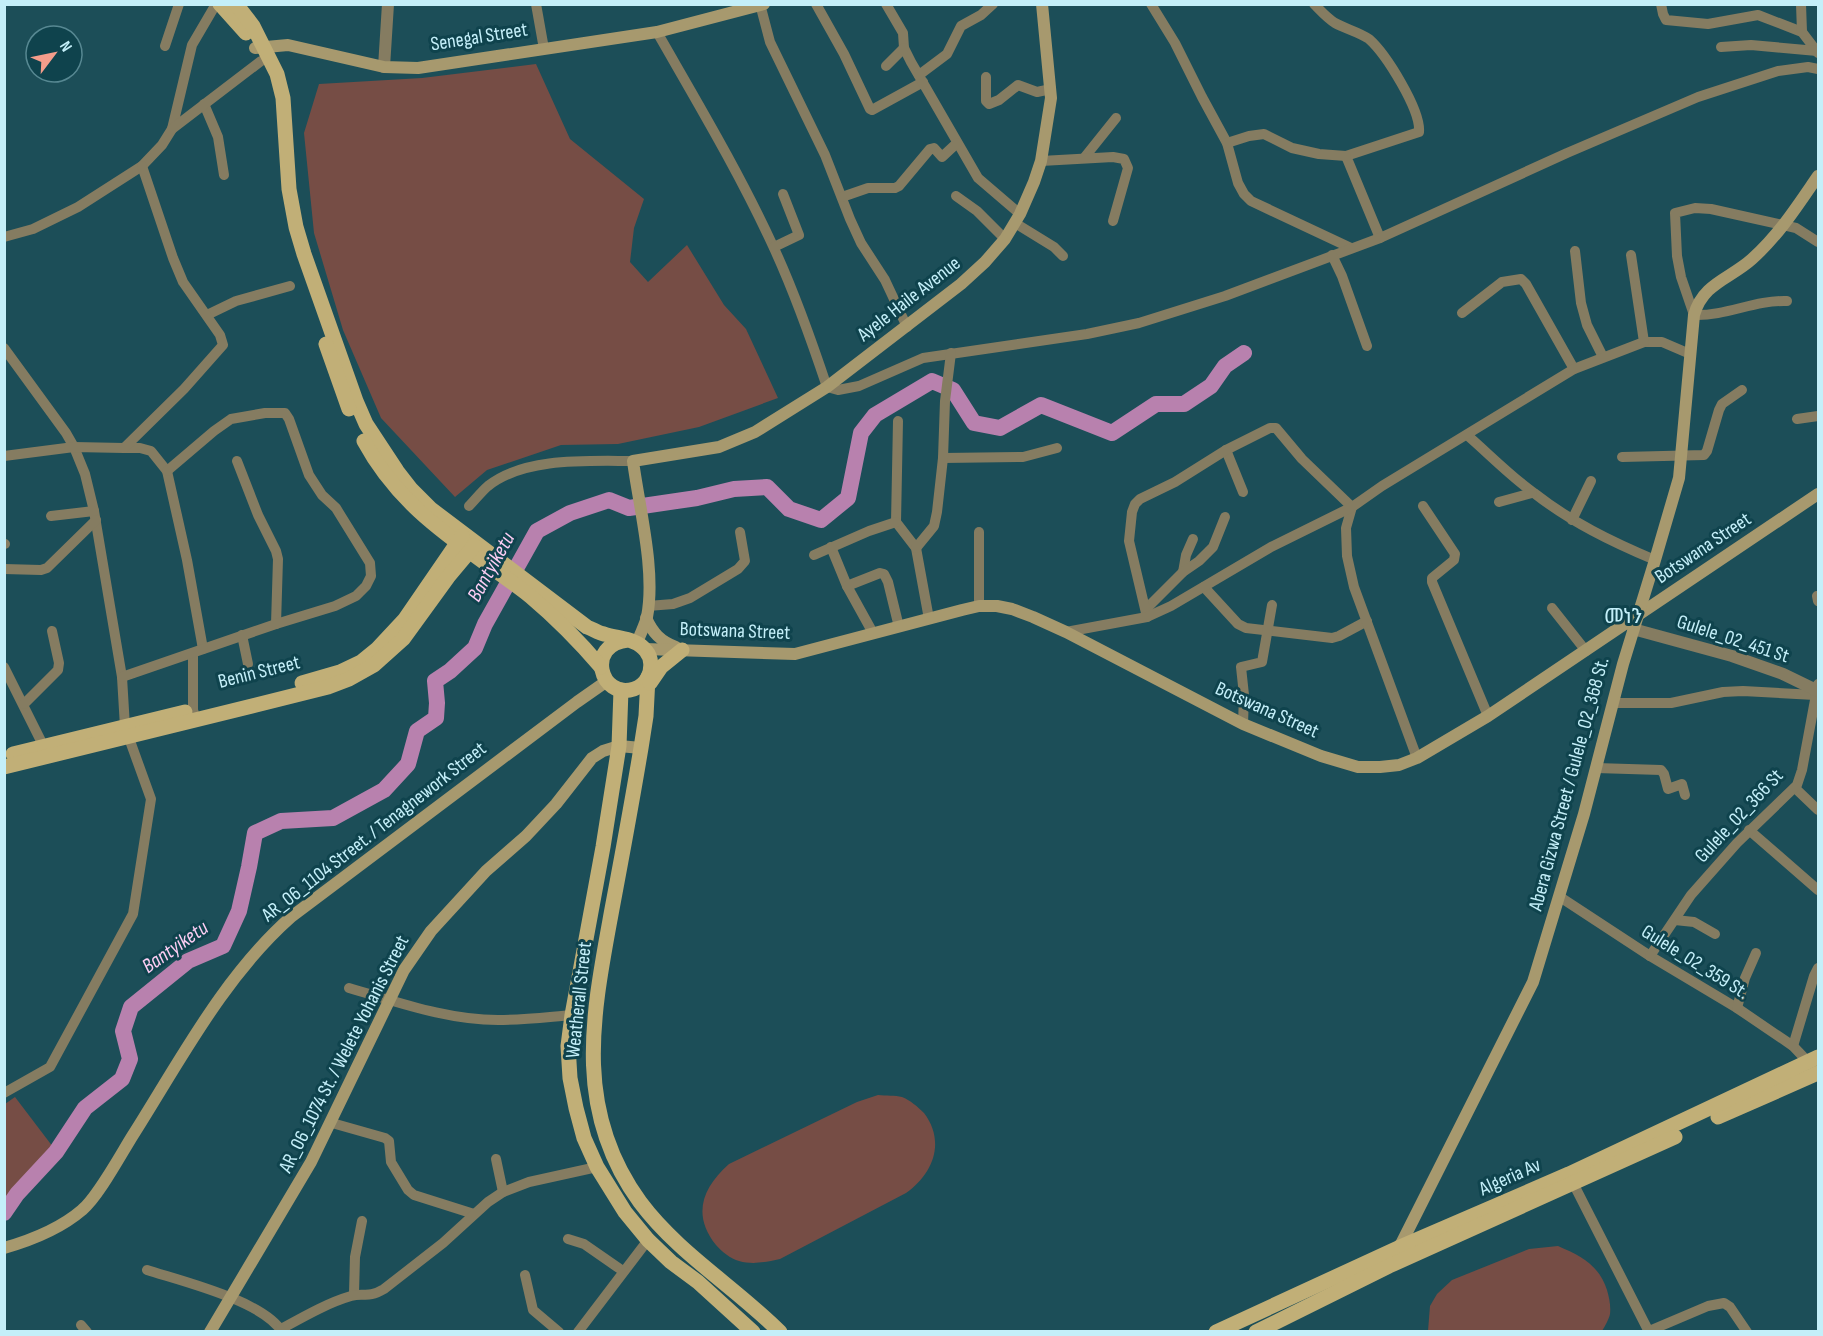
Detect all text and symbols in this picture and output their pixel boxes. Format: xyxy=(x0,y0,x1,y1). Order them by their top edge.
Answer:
street label: Senegal Street xyxy=(429,18,529,56)
north arrow xyxy=(24,24,84,84)
text: N xyxy=(55,38,76,56)
street label: Ayele Haile Avenue xyxy=(852,251,965,347)
street label: Botswana Street xyxy=(1650,507,1756,589)
water label: Bantyiketu xyxy=(462,528,520,606)
district label: መነን xyxy=(1604,604,1642,629)
street label: Gulele_02_451 St xyxy=(1674,610,1792,668)
street label: Botswana Street xyxy=(679,617,791,645)
street label: Benin Street xyxy=(216,650,302,694)
street label: Abera Gizwa Street / Gulele_02_368 St. xyxy=(1523,655,1614,914)
street label: Botswana Street xyxy=(1212,677,1322,743)
street label: AR_06_1104 Street. / Tenagnework Street xyxy=(256,737,491,928)
street label: Gulele_02_366 St xyxy=(1690,764,1788,868)
water label: Bantyiketu xyxy=(137,915,213,979)
street label: Gulele_02_359 St. xyxy=(1637,919,1753,1005)
street label: AR_06_1074 St. / Welete Yohanis Street xyxy=(273,931,414,1178)
street label: Weatherall Street xyxy=(561,941,597,1059)
street label: Algeria Av xyxy=(1475,1153,1545,1202)

